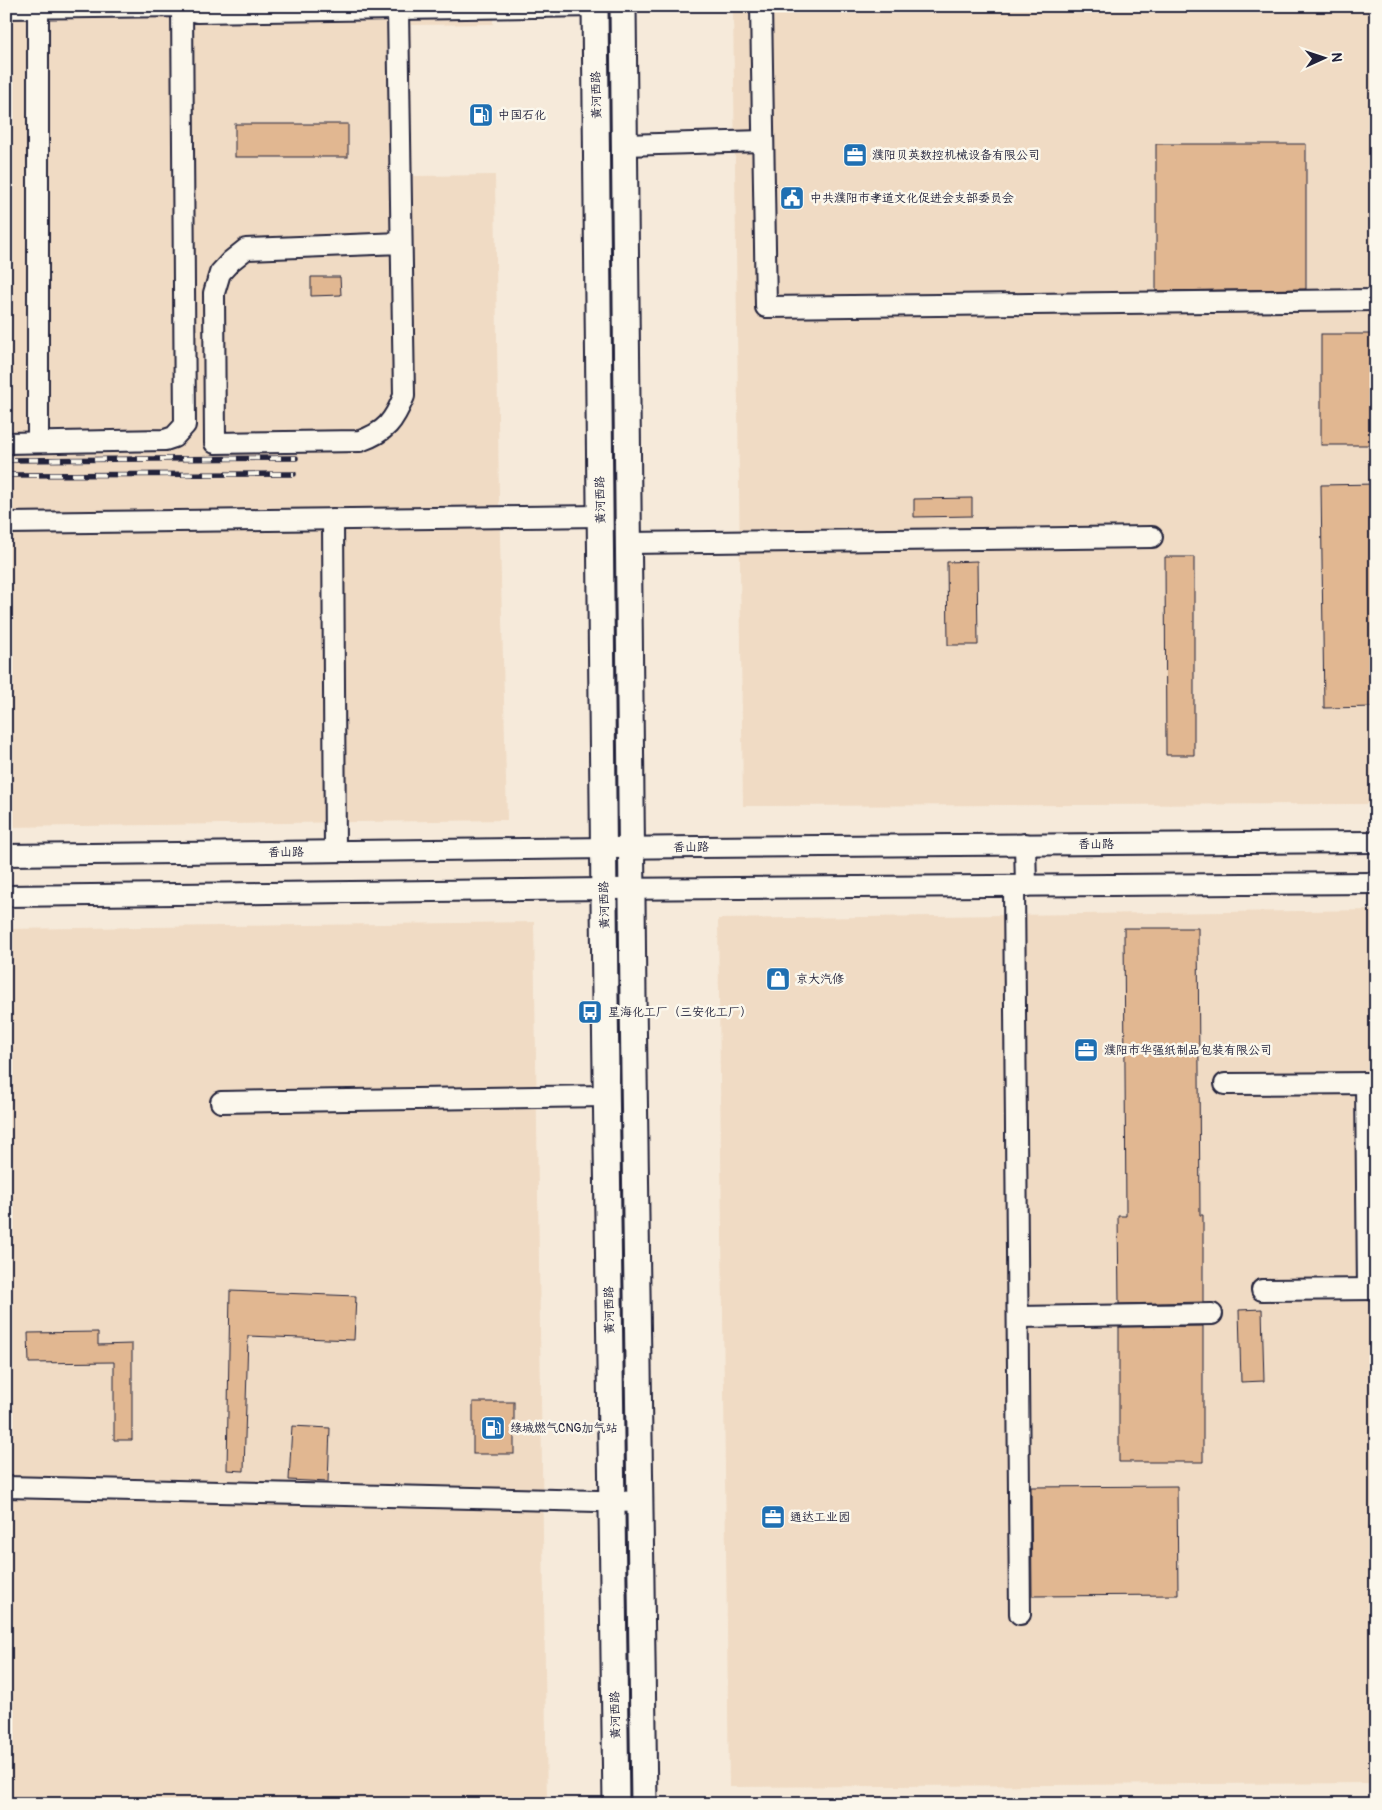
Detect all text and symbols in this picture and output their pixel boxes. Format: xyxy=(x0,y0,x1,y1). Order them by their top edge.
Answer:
north arrow xyxy=(1300,32,1350,82)
text: N xyxy=(1328,52,1345,63)
street label: 黄河西路 xyxy=(589,71,604,119)
fuel station icon: 中国石化 xyxy=(468,102,494,128)
place label: 中国石化 xyxy=(498,108,546,123)
office icon: 濮阳贝英数控机械设备有限公司 xyxy=(842,142,868,168)
place label: 濮阳贝英数控机械设备有限公司 xyxy=(872,148,1040,163)
public building icon: 中共濮阳市孝道文化促进会支部委员会 xyxy=(779,185,805,211)
place label: 中共濮阳市孝道文化促进会支部委员会 xyxy=(810,191,1014,206)
street label: 黄河西路 xyxy=(593,476,608,524)
street label: 香山路 xyxy=(1078,837,1114,852)
street label: 香山路 xyxy=(673,840,709,855)
street label: 香山路 xyxy=(268,845,304,860)
street label: 黄河西路 xyxy=(597,881,612,929)
shop icon: 京大汽修 xyxy=(765,966,791,992)
place label: 京大汽修 xyxy=(796,972,844,987)
bus stop icon: 星海化工厂（三安化工厂） xyxy=(577,999,603,1025)
place label: 星海化工厂（三安化工厂） xyxy=(608,1005,752,1020)
office icon: 濮阳市华强纸制品包装有限公司 xyxy=(1073,1037,1099,1063)
place label: 濮阳市华强纸制品包装有限公司 xyxy=(1104,1043,1272,1058)
street label: 黄河西路 xyxy=(602,1286,617,1334)
fuel station icon: 绿城燃气CNG加气站 xyxy=(480,1415,506,1441)
place label: 绿城燃气CNG加气站 xyxy=(510,1421,617,1436)
office icon: 通达工业园 xyxy=(760,1504,786,1530)
place label: 通达工业园 xyxy=(790,1510,850,1525)
street label: 黄河西路 xyxy=(608,1691,623,1739)

